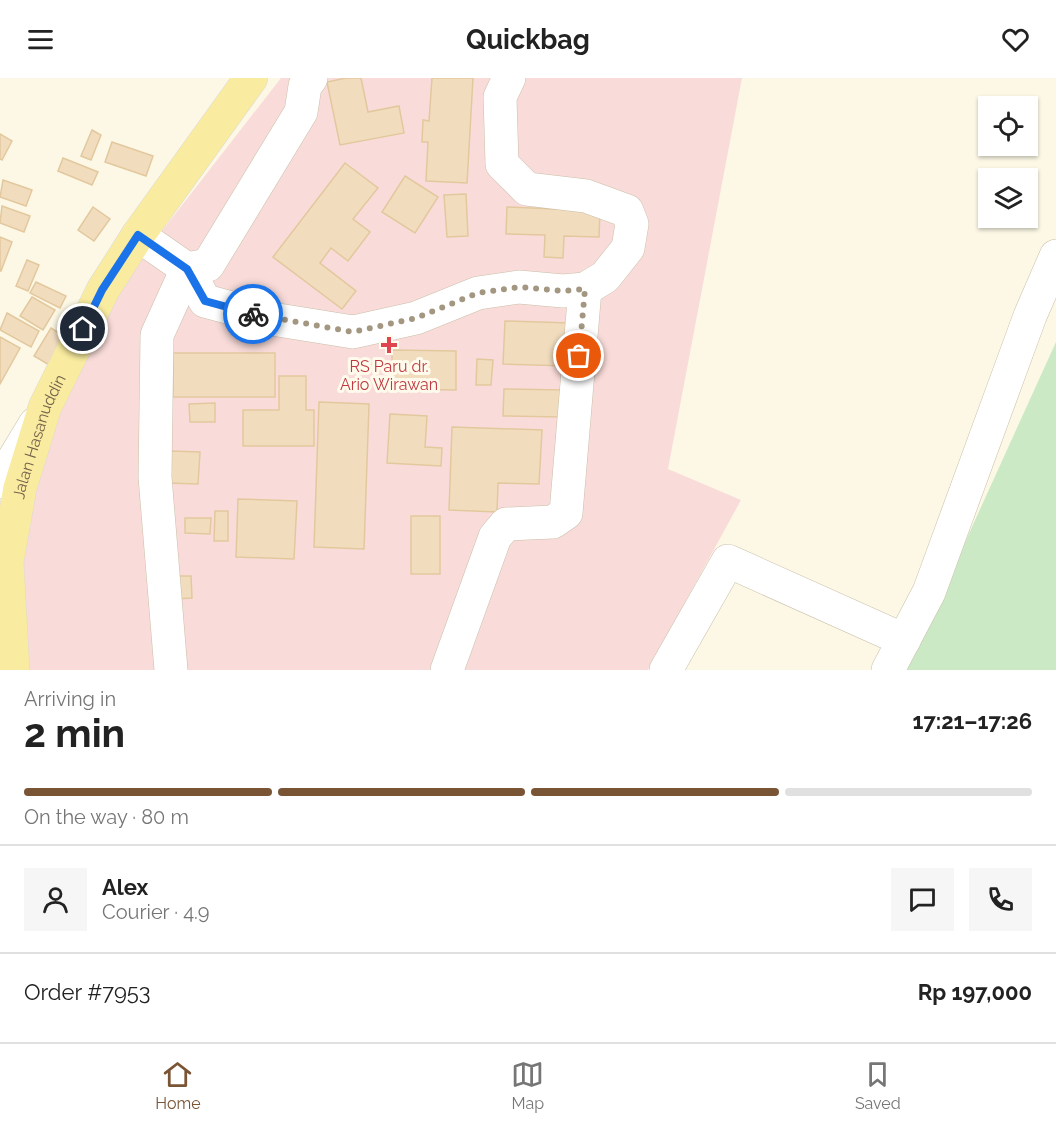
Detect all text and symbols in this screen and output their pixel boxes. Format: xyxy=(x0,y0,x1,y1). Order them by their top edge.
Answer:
icon: menu xyxy=(24,23,57,56)
icon: heart xyxy=(999,23,1032,56)
text: Quickbag xyxy=(466,24,590,55)
map controls xyxy=(978,96,1038,228)
button: locate xyxy=(978,96,1038,156)
button: layers xyxy=(978,168,1038,228)
courier xyxy=(223,284,283,344)
icon: bike xyxy=(237,298,270,331)
pin xyxy=(57,303,108,354)
icon: home xyxy=(66,312,99,345)
pin xyxy=(553,330,604,381)
marker: RS Paru dr. Ario Wirawan xyxy=(380,336,398,354)
icon: bag xyxy=(562,339,595,372)
place label: RS Paru dr. Ario Wirawan xyxy=(340,357,438,394)
street label: Jalan Hasanuddin xyxy=(9,371,70,501)
text: Arriving in xyxy=(24,687,116,711)
text: 17:21–17:26 xyxy=(913,708,1032,734)
text: 2 min xyxy=(24,710,125,756)
text: On the way · 80 m xyxy=(24,805,189,829)
button: person xyxy=(24,868,87,931)
button: chat xyxy=(891,868,954,931)
button: phone xyxy=(969,868,1032,931)
text: Alex xyxy=(102,874,148,900)
text: Courier · 4.9 xyxy=(102,900,210,924)
text: Order #7953 xyxy=(24,979,151,1005)
text: Rp 197,000 xyxy=(918,979,1032,1005)
tab: Home xyxy=(155,1058,201,1113)
tab: Map xyxy=(511,1058,544,1113)
tab: Saved xyxy=(855,1058,901,1113)

